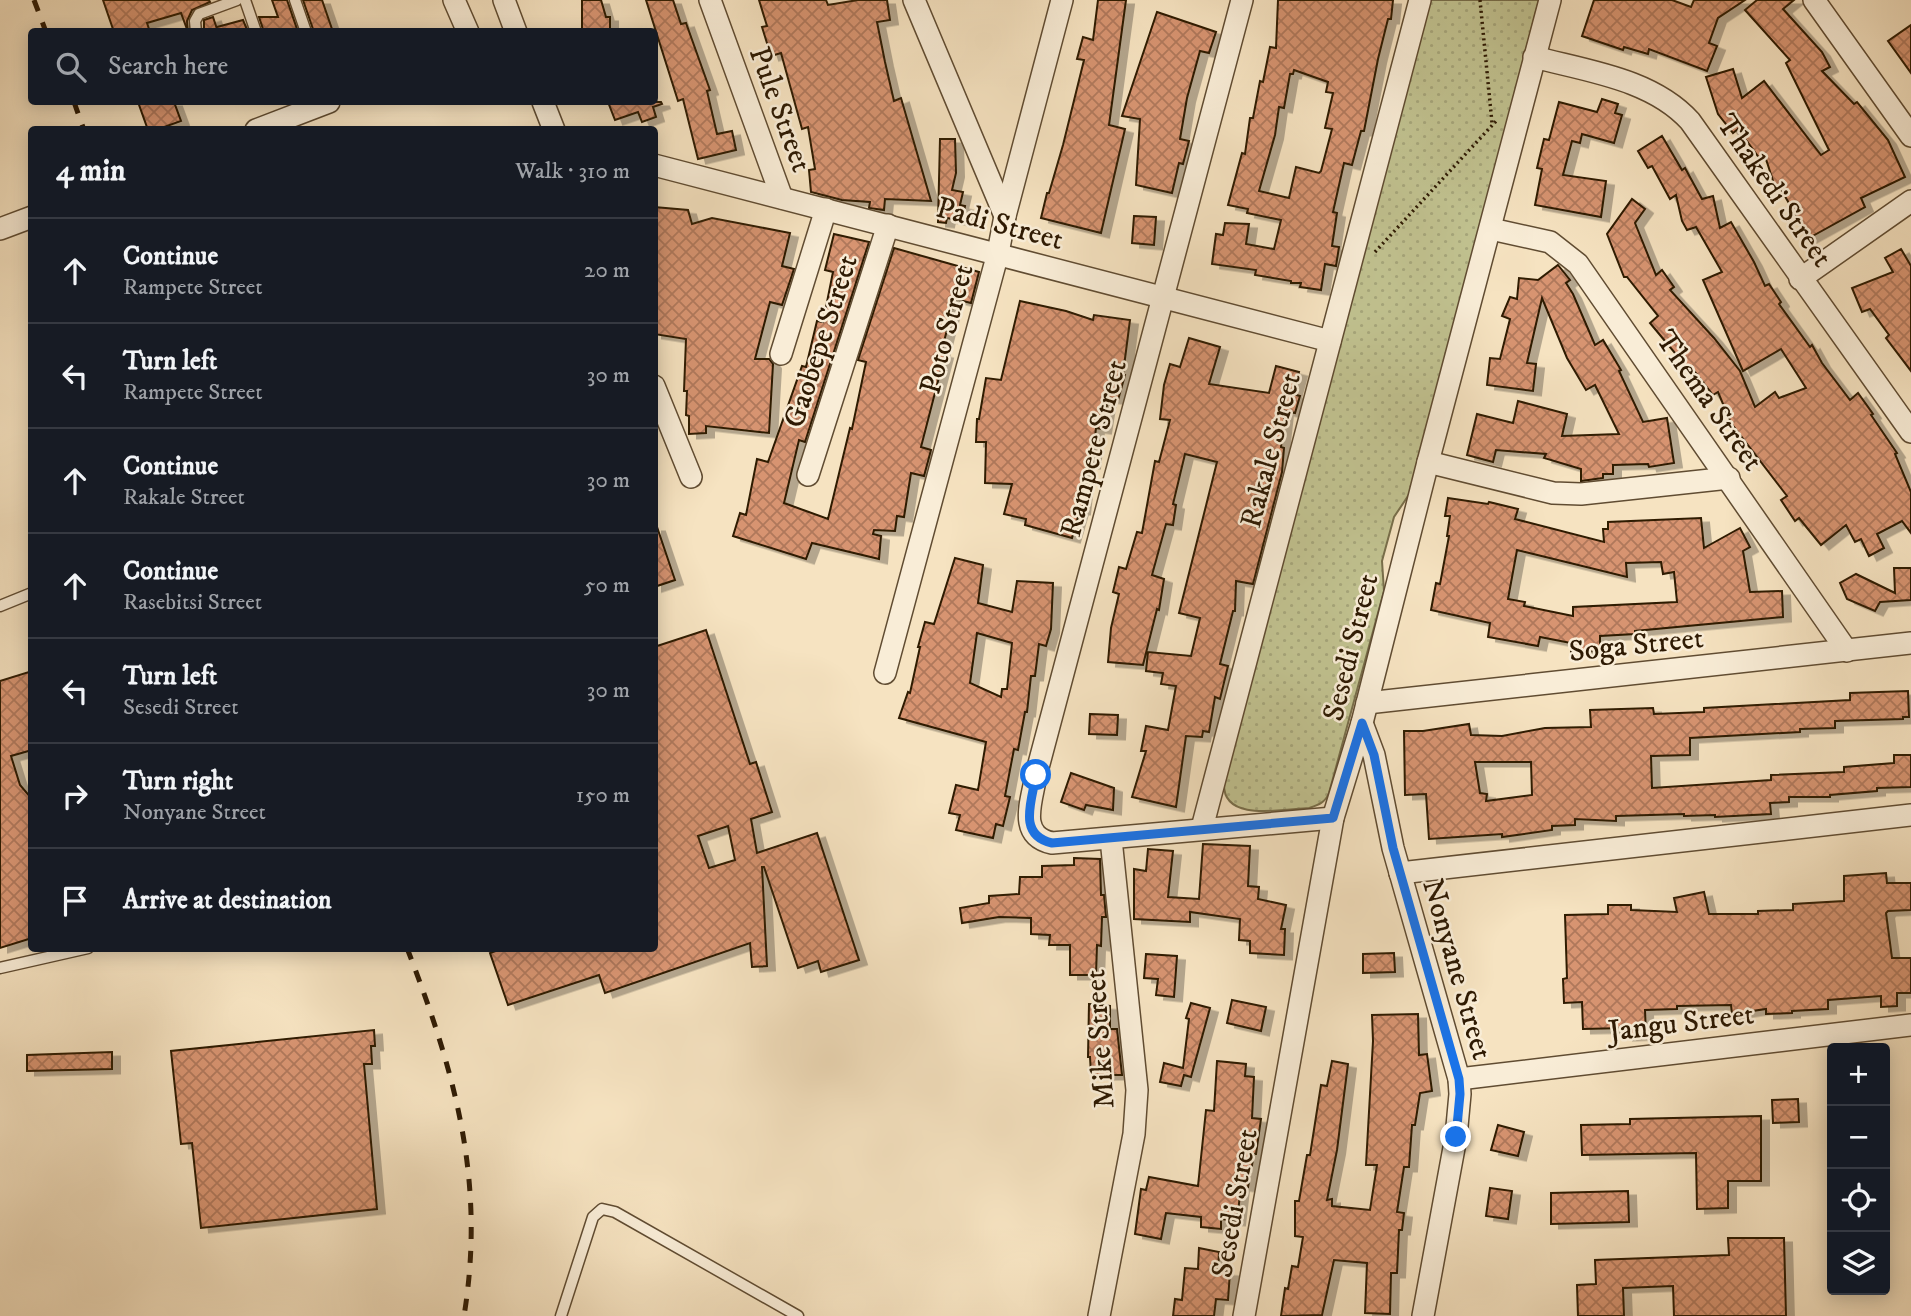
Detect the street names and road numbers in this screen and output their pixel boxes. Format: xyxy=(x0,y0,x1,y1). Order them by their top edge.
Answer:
street label: Pule Street xyxy=(740,42,819,177)
street label: Thakedi Street xyxy=(1707,107,1840,275)
street label: Padi Street xyxy=(932,190,1067,259)
street label: Gaobepe Street xyxy=(776,250,867,433)
street label: Poto Street xyxy=(912,260,983,398)
street label: Thema Street xyxy=(1647,323,1771,478)
street label: Rampete Street xyxy=(1053,356,1136,541)
street label: Rakale Street xyxy=(1233,369,1310,532)
street label: Sesedi Street xyxy=(1315,570,1388,725)
street label: Soga Street xyxy=(1567,620,1705,671)
street label: Nonyane Street xyxy=(1413,875,1500,1064)
street label: Mike Street xyxy=(1077,968,1124,1110)
street label: Jangu Street xyxy=(1603,996,1756,1051)
street label: Sesedi Street xyxy=(1204,1126,1267,1281)

